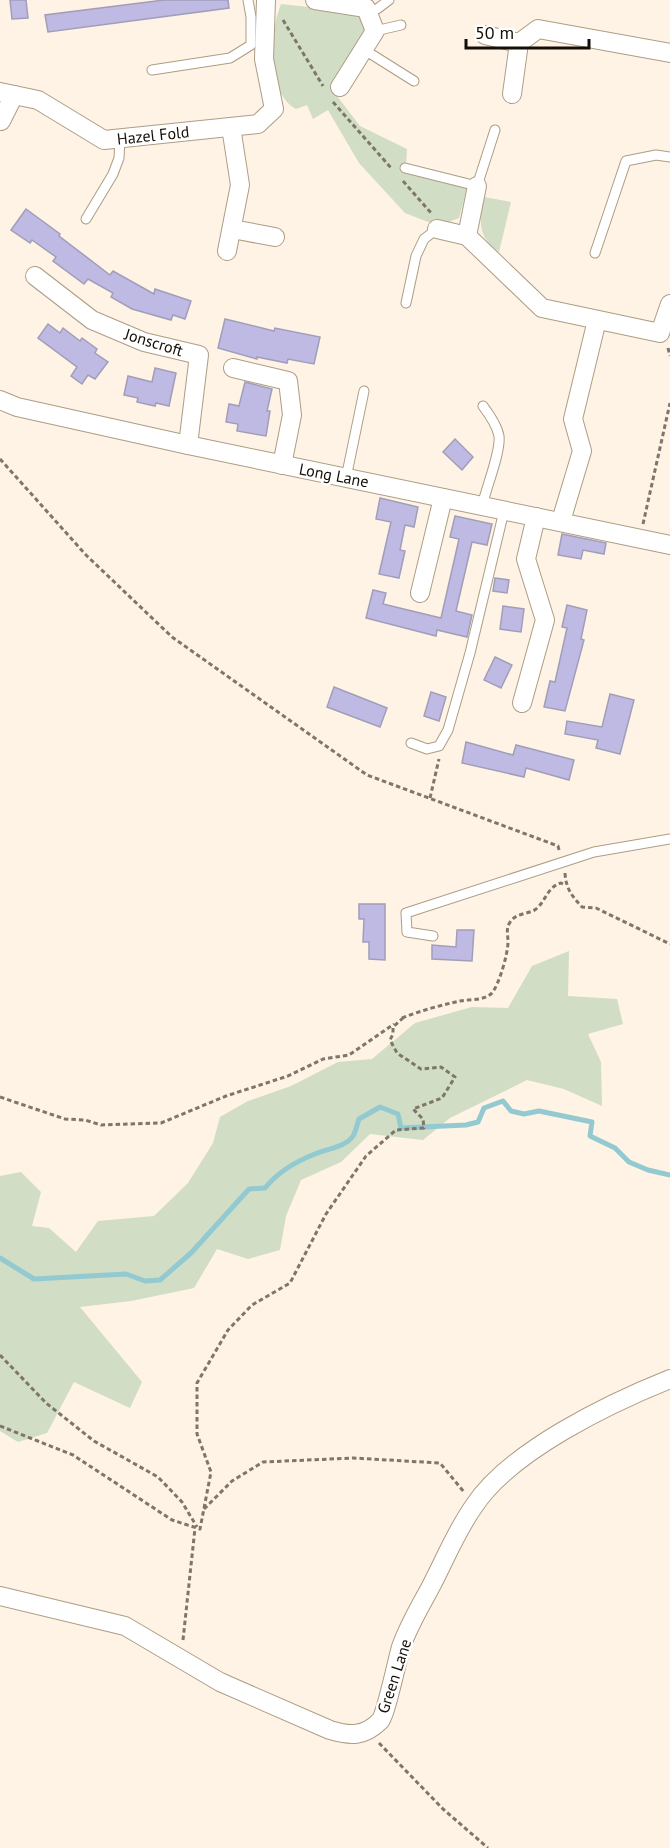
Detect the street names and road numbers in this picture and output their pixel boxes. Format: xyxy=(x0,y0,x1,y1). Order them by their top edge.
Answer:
street label: Hazel Fold xyxy=(116,121,190,149)
street label: Jonscroft xyxy=(121,323,186,361)
street label: Long Lane xyxy=(298,458,370,492)
street label: Green Lane xyxy=(373,1636,415,1716)

